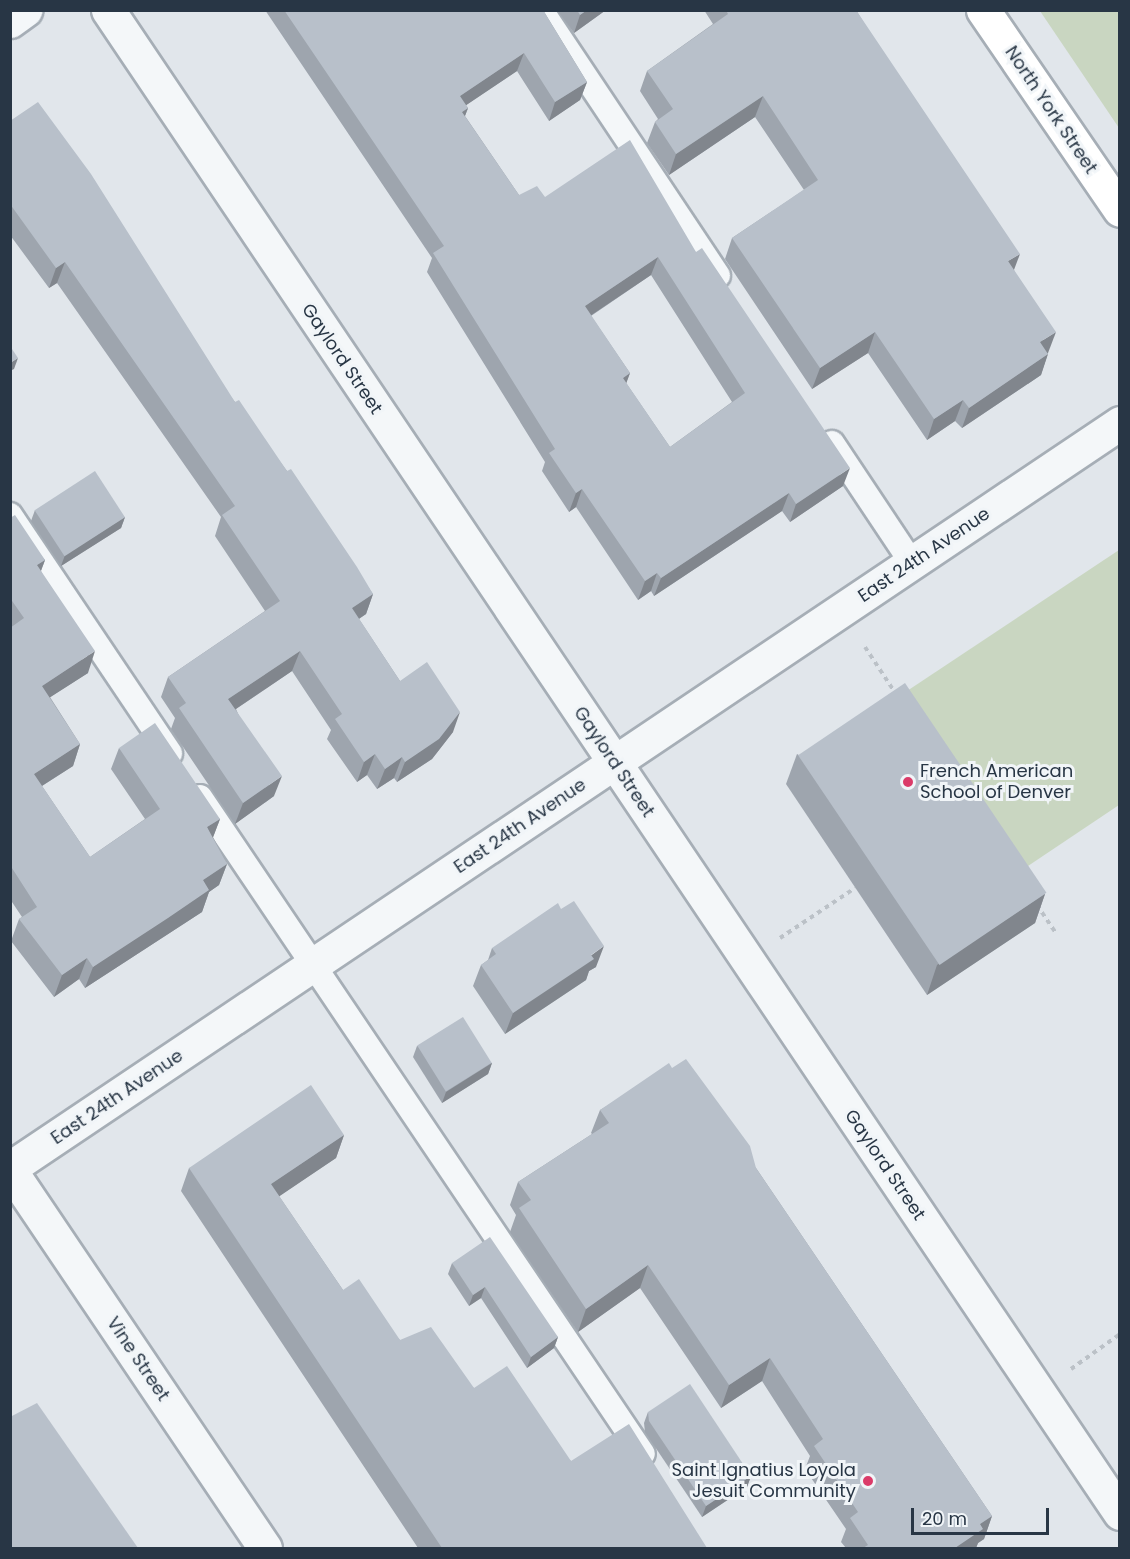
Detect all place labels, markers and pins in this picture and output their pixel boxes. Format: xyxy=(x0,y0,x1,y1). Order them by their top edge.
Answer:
place label: French American School of Denver xyxy=(920,761,1073,804)
marker: French American School of Denver xyxy=(901,775,915,789)
place label: Saint Ignatius Loyola Jesuit Community xyxy=(671,1460,856,1502)
marker: Saint Ignatius Loyola Jesuit Community xyxy=(861,1474,875,1488)

